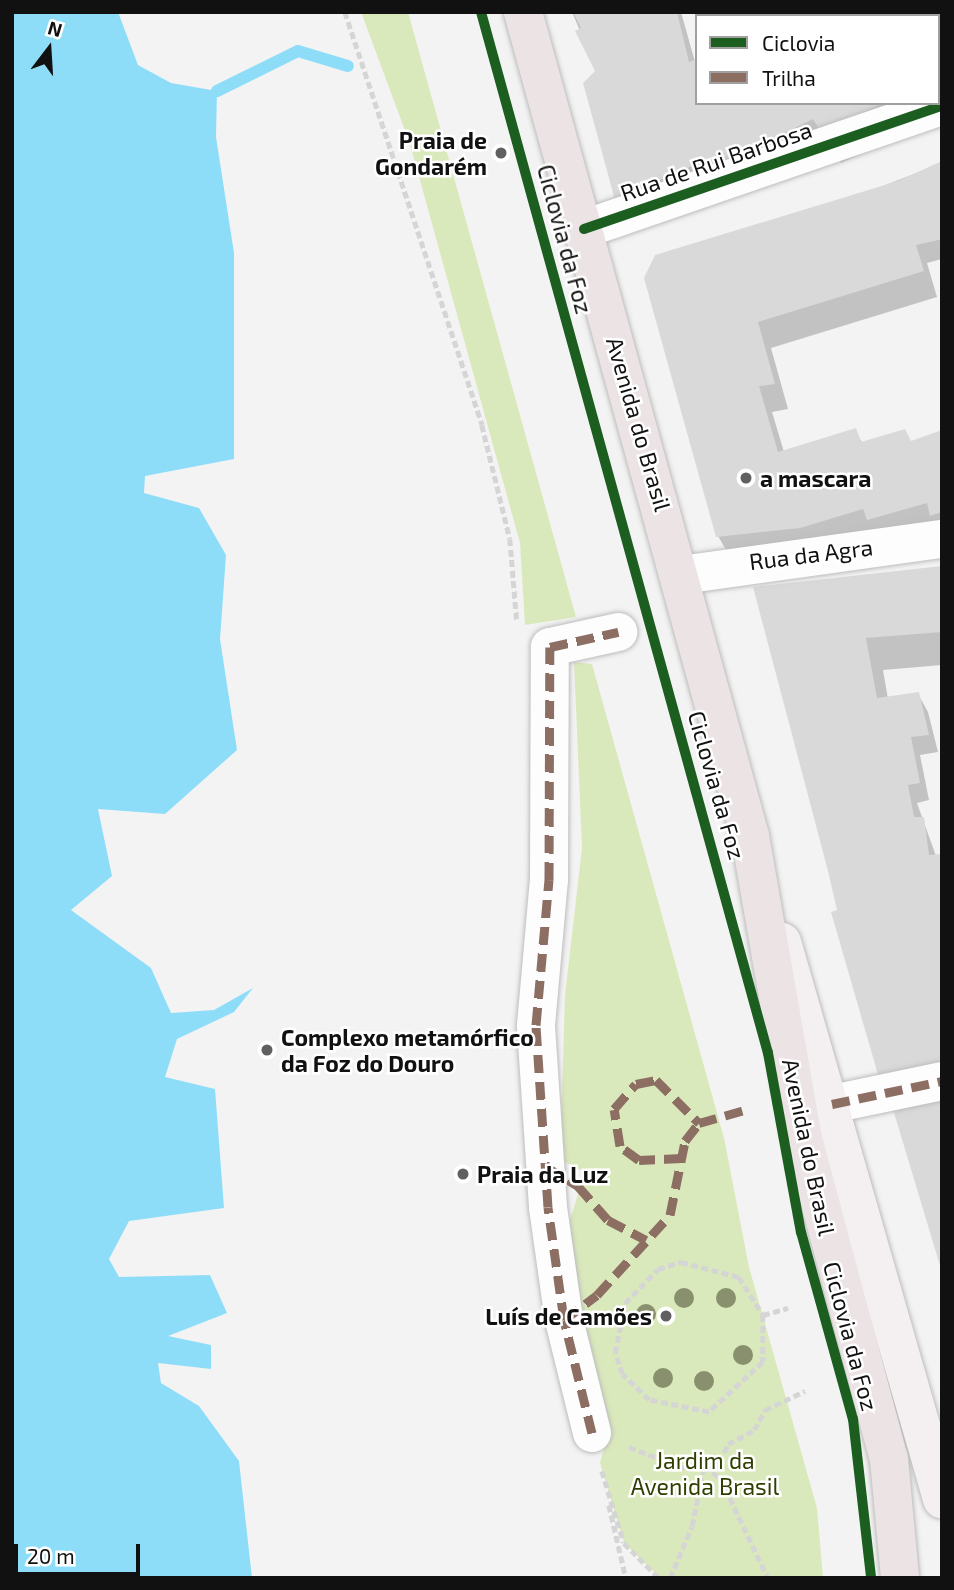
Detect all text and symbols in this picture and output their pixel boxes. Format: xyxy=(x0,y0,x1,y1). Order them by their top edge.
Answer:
north arrow xyxy=(14,14,84,84)
legend xyxy=(695,14,940,105)
text: N xyxy=(45,15,65,41)
text: Ciclovia xyxy=(762,30,835,55)
text: Trilha xyxy=(762,65,816,90)
street label: Rua de Rui Barbosa xyxy=(617,115,815,207)
place label: Praia de Gondarém xyxy=(375,126,487,180)
marker: Praia de Gondarém xyxy=(493,145,509,161)
street label: Ciclovia da Foz xyxy=(532,161,598,317)
street label: Avenida do Brasil xyxy=(601,334,677,514)
place label: a mascara xyxy=(760,464,871,492)
marker: a mascara xyxy=(738,470,754,486)
street label: Rua da Agra xyxy=(747,533,875,575)
street label: Ciclovia da Foz xyxy=(683,708,751,862)
place label: Complexo metamórfico da Foz do Douro xyxy=(281,1023,534,1077)
marker: Complexo metamórfico da Foz do Douro xyxy=(259,1042,275,1058)
street label: Avenida do Brasil xyxy=(777,1056,841,1238)
place label: Praia da Luz xyxy=(477,1160,608,1188)
marker: Praia da Luz xyxy=(455,1166,471,1182)
street label: Ciclovia da Foz xyxy=(818,1258,884,1414)
place label: Luís de Camões xyxy=(485,1302,652,1330)
marker: Luís de Camões xyxy=(658,1308,674,1324)
park label: Jardim da Avenida Brasil xyxy=(631,1446,779,1500)
scale bar xyxy=(18,1530,144,1574)
text: 20 m xyxy=(27,1543,75,1568)

